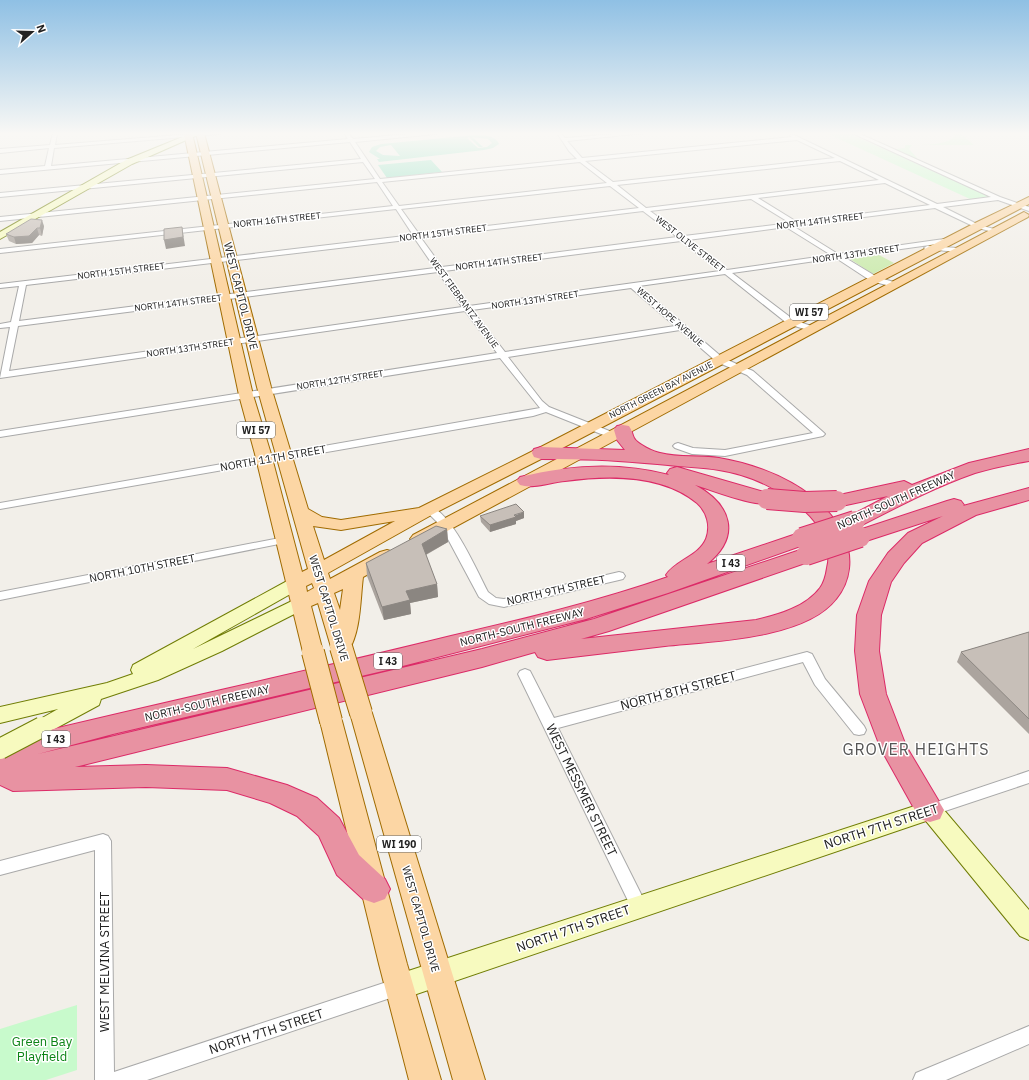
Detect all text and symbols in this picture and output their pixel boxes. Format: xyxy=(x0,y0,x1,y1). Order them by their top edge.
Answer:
north arrow xyxy=(12,12,52,52)
text: N xyxy=(33,22,49,35)
street label: NORTH 16TH STREET xyxy=(233,209,321,230)
street label: NORTH 14TH STREET xyxy=(776,210,864,231)
street label: WEST OLIVE STREET xyxy=(654,213,727,274)
street label: NORTH 15TH STREET xyxy=(399,222,487,243)
street label: WEST CAPITOL DRIVE xyxy=(221,241,261,351)
street label: NORTH 13TH STREET xyxy=(812,242,900,265)
street label: NORTH 14TH STREET xyxy=(455,251,543,272)
street label: WEST FIEBRANTZ AVENUE xyxy=(428,255,501,350)
street label: NORTH 15TH STREET xyxy=(77,260,165,281)
street label: WEST HOPE AVENUE xyxy=(635,285,706,349)
street label: NORTH 13TH STREET xyxy=(491,288,579,311)
street label: NORTH 14TH STREET xyxy=(134,292,222,313)
road number: WI 57 xyxy=(790,304,828,320)
street label: NORTH 13TH STREET xyxy=(146,336,234,359)
street label: NORTH GREEN BAY AVENUE xyxy=(607,358,715,421)
street label: NORTH 12TH STREET xyxy=(296,367,384,392)
road number: WI 57 xyxy=(237,422,275,438)
street label: NORTH 11TH STREET xyxy=(219,442,328,474)
street label: NORTH-SOUTH FREEWAY xyxy=(835,467,958,532)
street label: NORTH 10TH STREET xyxy=(88,551,197,585)
street label: WEST CAPITOL DRIVE xyxy=(306,553,352,663)
road number: I 43 xyxy=(717,555,745,571)
street label: NORTH 9TH STREET xyxy=(505,572,607,608)
street label: NORTH-SOUTH FREEWAY xyxy=(458,605,586,649)
road number: I 43 xyxy=(374,653,402,669)
street label: NORTH 8TH STREET xyxy=(618,667,739,714)
street label: NORTH-SOUTH FREEWAY xyxy=(143,682,271,724)
street label: WEST MESSMER STREET xyxy=(542,721,621,860)
road number: I 43 xyxy=(42,731,70,747)
district label: GROVER HEIGHTS xyxy=(842,739,990,759)
street label: NORTH 7TH STREET xyxy=(822,800,941,853)
road number: WI 190 xyxy=(377,836,421,852)
street label: WEST CAPITOL DRIVE xyxy=(399,864,443,974)
street label: WEST MELVINA STREET xyxy=(96,891,113,1032)
street label: NORTH 7TH STREET xyxy=(514,901,633,956)
street label: NORTH 7TH STREET xyxy=(207,1005,326,1058)
park label: Green Bay Playfield xyxy=(12,1033,73,1065)

